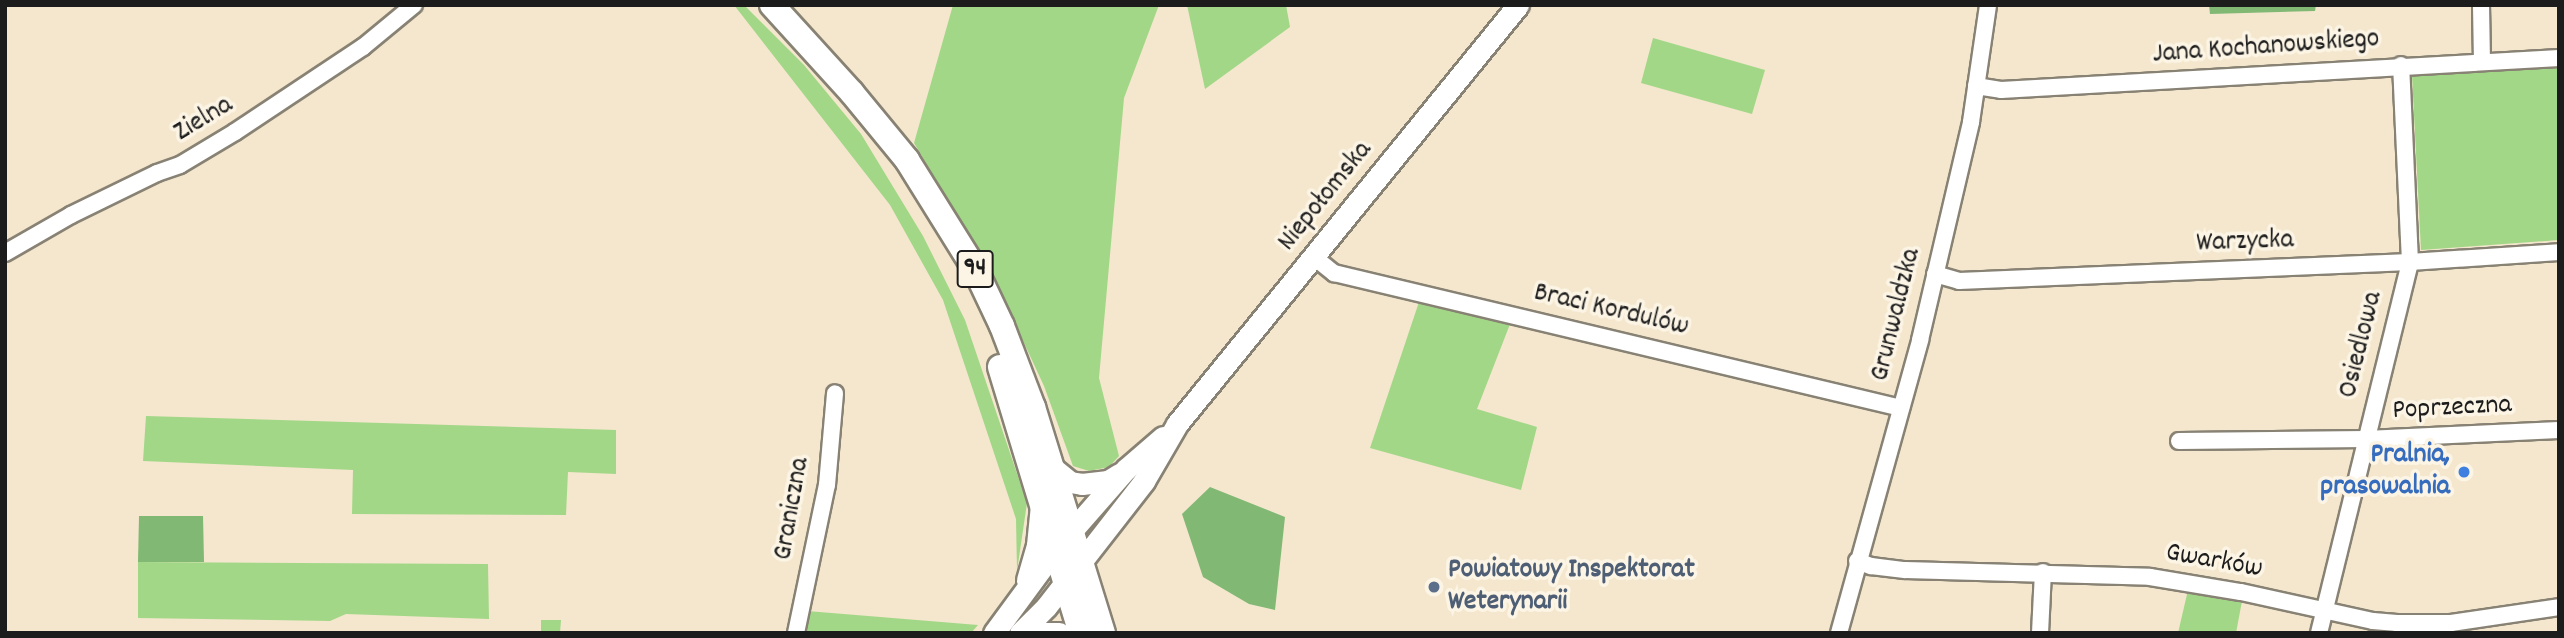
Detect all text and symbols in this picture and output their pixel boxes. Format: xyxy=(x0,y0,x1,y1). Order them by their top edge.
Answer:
street label: Jana Kochanowskiego xyxy=(2151,23,2381,73)
street label: Zielna xyxy=(169,89,239,151)
street label: Niepołomska xyxy=(1271,135,1381,259)
street label: Warzycka xyxy=(2196,225,2294,261)
street label: Grunwaldzka xyxy=(1864,245,1930,385)
road number: 94 xyxy=(956,246,994,292)
street label: Braci Kordulów xyxy=(1530,277,1692,345)
street label: Osiedlowa xyxy=(2333,288,2391,402)
street label: Poprzeczna xyxy=(2392,389,2512,429)
place label: Pralnia, prasowalnia xyxy=(2320,439,2450,505)
street label: Graniczna xyxy=(767,455,819,563)
marker: Pralnia, prasowalnia xyxy=(2456,464,2472,480)
street label: Gwarków xyxy=(2163,537,2265,587)
place label: Powiatowy Inspektorat Weterynarii xyxy=(1448,554,1695,620)
marker: Powiatowy Inspektorat Weterynarii xyxy=(1426,579,1442,595)

